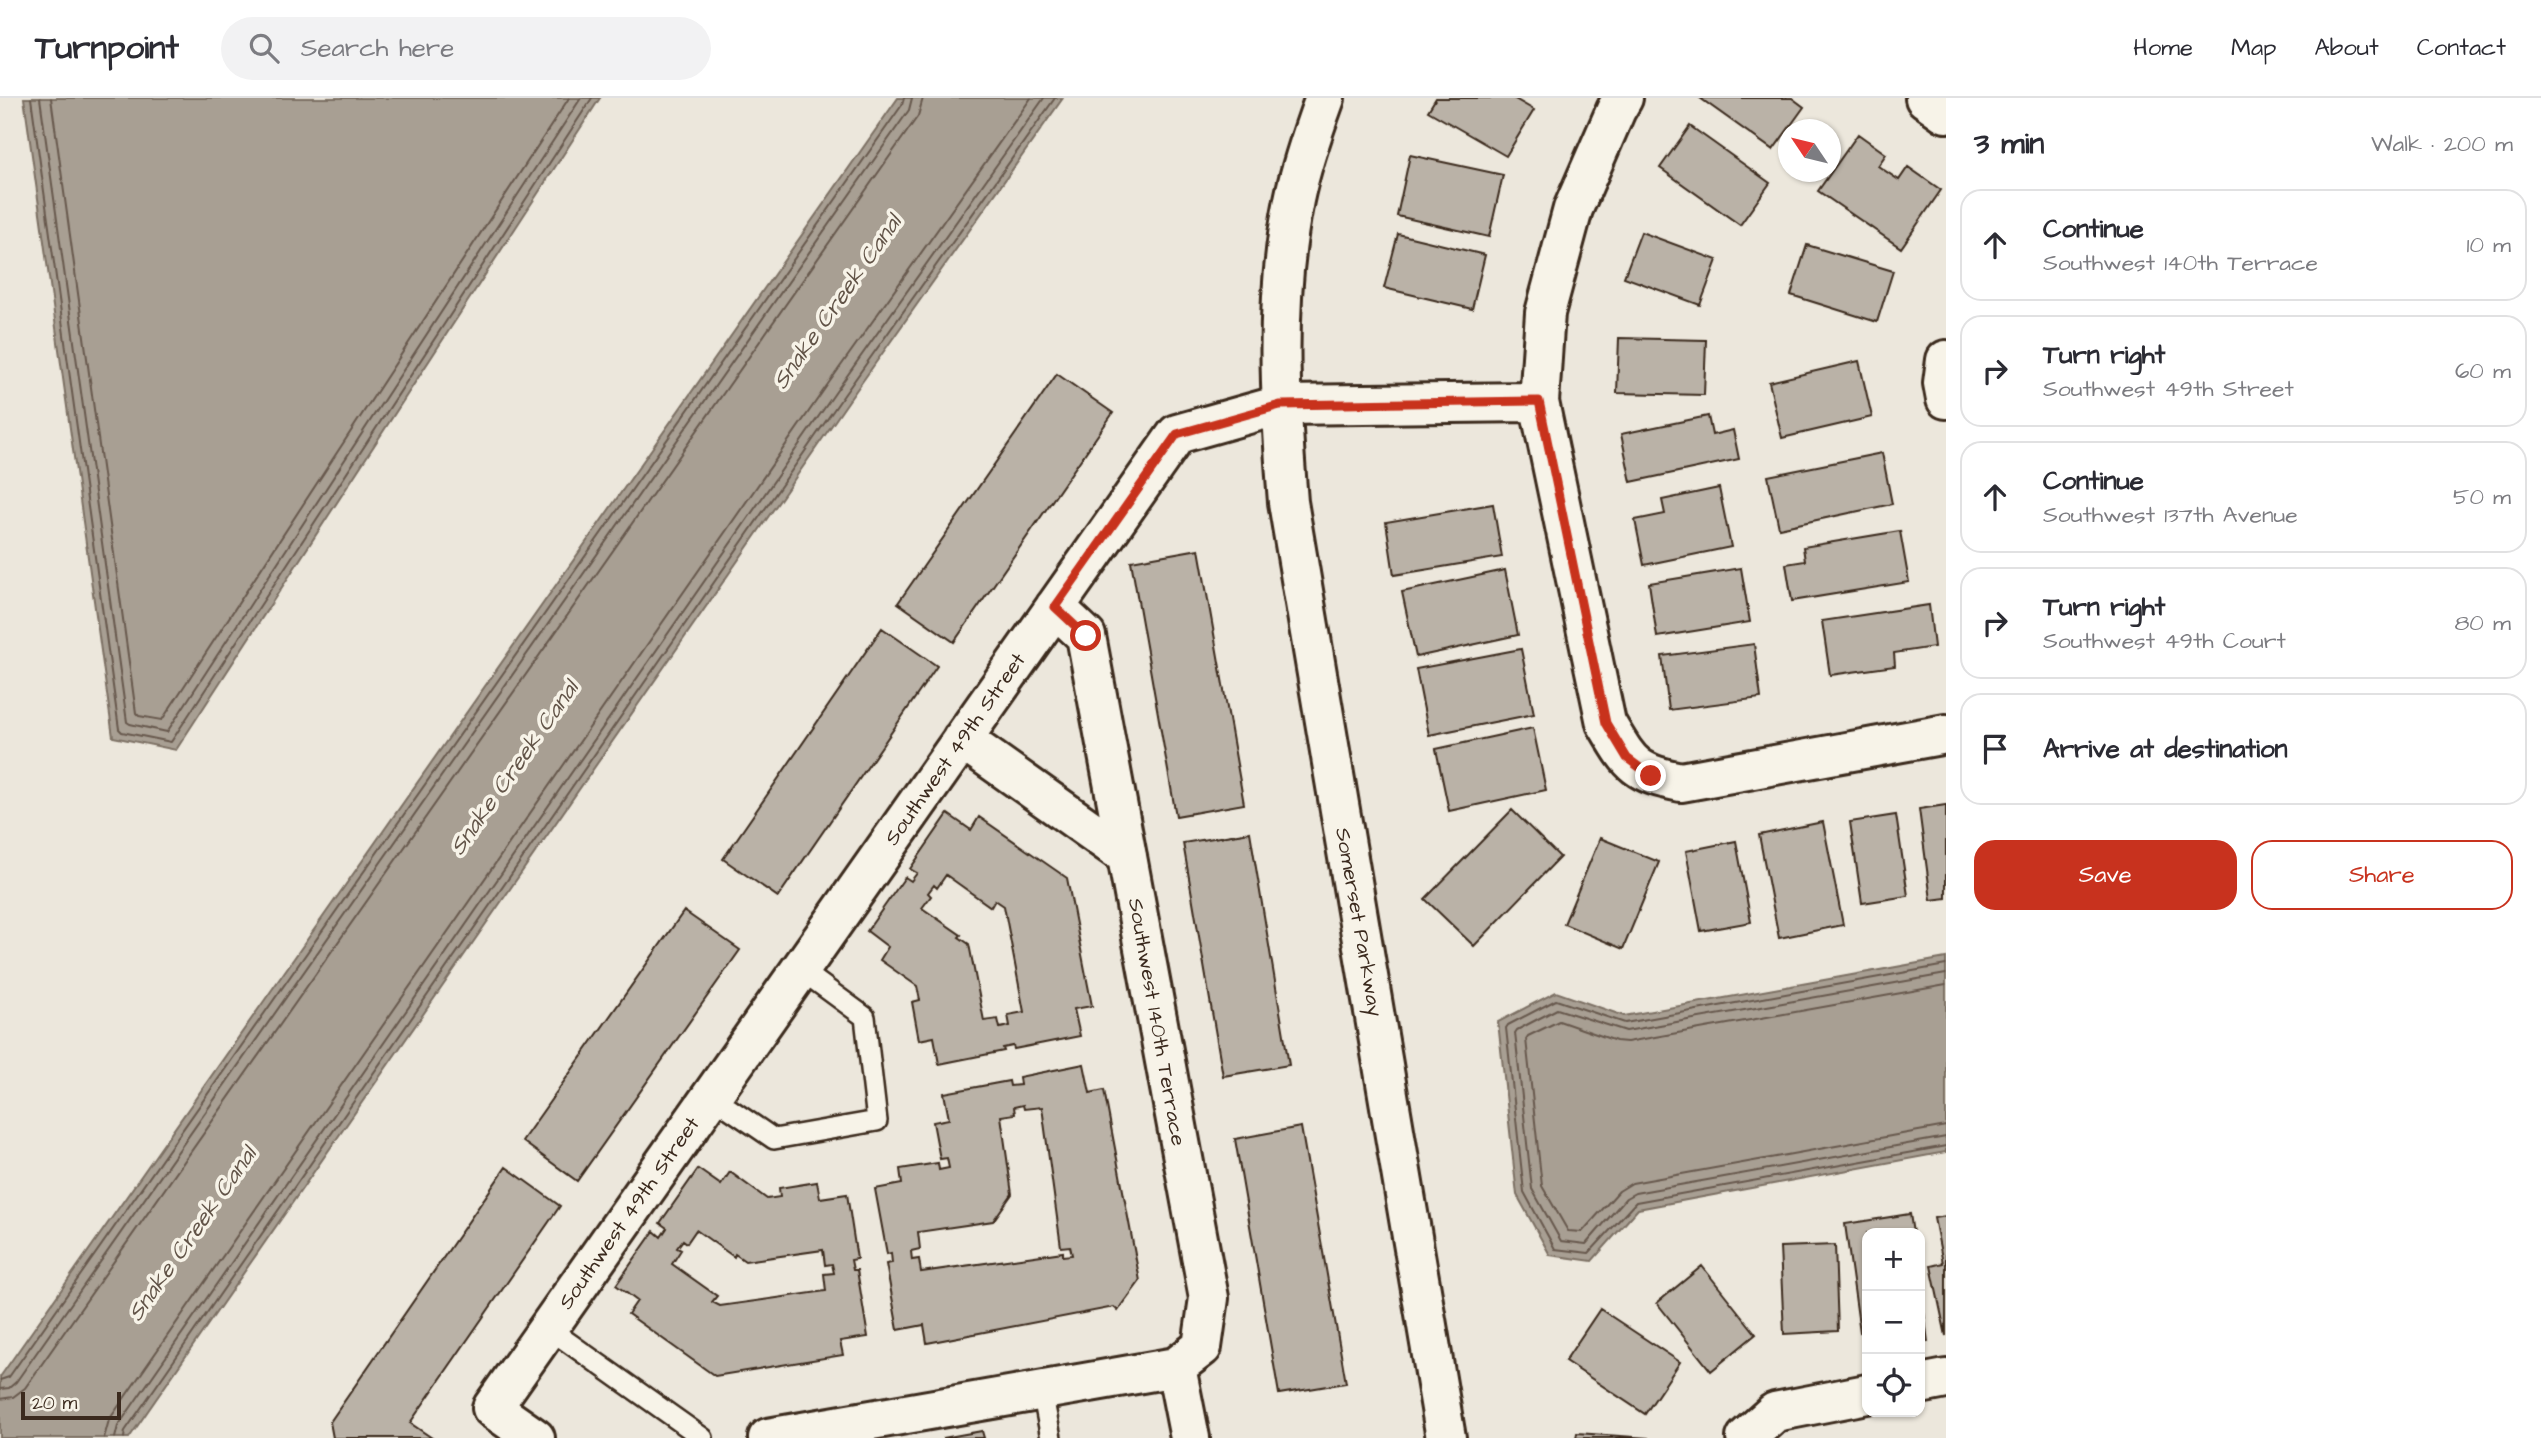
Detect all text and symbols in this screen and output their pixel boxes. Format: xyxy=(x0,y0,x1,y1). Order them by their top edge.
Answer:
search box xyxy=(221,17,711,80)
text: Turnpoint xyxy=(35,25,179,71)
icon: search xyxy=(245,29,283,67)
text: Search here xyxy=(301,30,454,66)
text: Home xyxy=(2133,31,2193,65)
text: Map xyxy=(2231,31,2276,65)
text: About xyxy=(2314,31,2379,65)
text: Contact xyxy=(2417,31,2506,65)
north arrow xyxy=(1778,119,1841,182)
text: 3 min xyxy=(1974,123,2044,165)
text: Walk · 200 m xyxy=(2371,128,2513,160)
water label: Snake Creek Canal xyxy=(765,206,911,395)
text: Continue xyxy=(2043,211,2144,247)
icon: ahead xyxy=(1976,226,2014,264)
text: 10 m xyxy=(2466,229,2511,261)
text: Southwest 140th Terrace xyxy=(2043,247,2318,279)
text: Turn right xyxy=(2043,337,2165,373)
icon: right xyxy=(1976,352,2014,390)
text: 60 m xyxy=(2455,355,2511,387)
text: Southwest 49th Street xyxy=(2043,373,2294,405)
text: Continue xyxy=(2043,463,2144,499)
icon: ahead xyxy=(1976,478,2014,516)
text: 50 m xyxy=(2453,481,2511,513)
text: Southwest 137th Avenue xyxy=(2043,499,2298,531)
text: Turn right xyxy=(2043,589,2165,625)
icon: right xyxy=(1976,604,2014,642)
text: 80 m xyxy=(2454,607,2511,639)
route start xyxy=(1070,620,1101,651)
text: Southwest 49th Court xyxy=(2043,625,2286,657)
street label: Southwest 49th Street xyxy=(877,646,1033,851)
water label: Snake Creek Canal xyxy=(442,672,588,861)
icon: arrive xyxy=(1976,730,2014,768)
text: Arrive at destination xyxy=(2043,731,2288,767)
route end xyxy=(1635,760,1666,791)
street label: Somerset Parkway xyxy=(1326,825,1390,1019)
button: Save xyxy=(1974,840,2237,910)
button: Share xyxy=(2251,840,2513,910)
street label: Southwest 140th Terrace xyxy=(1121,896,1193,1148)
street label: Southwest 49th Street xyxy=(551,1110,707,1315)
water label: Snake Creek Canal xyxy=(120,1138,266,1327)
map controls xyxy=(1862,1228,1925,1417)
button: + xyxy=(1862,1228,1925,1291)
button: − xyxy=(1862,1291,1925,1354)
button: locate xyxy=(1862,1354,1925,1417)
scale bar xyxy=(21,1389,121,1421)
text: 20 m xyxy=(32,1390,77,1417)

